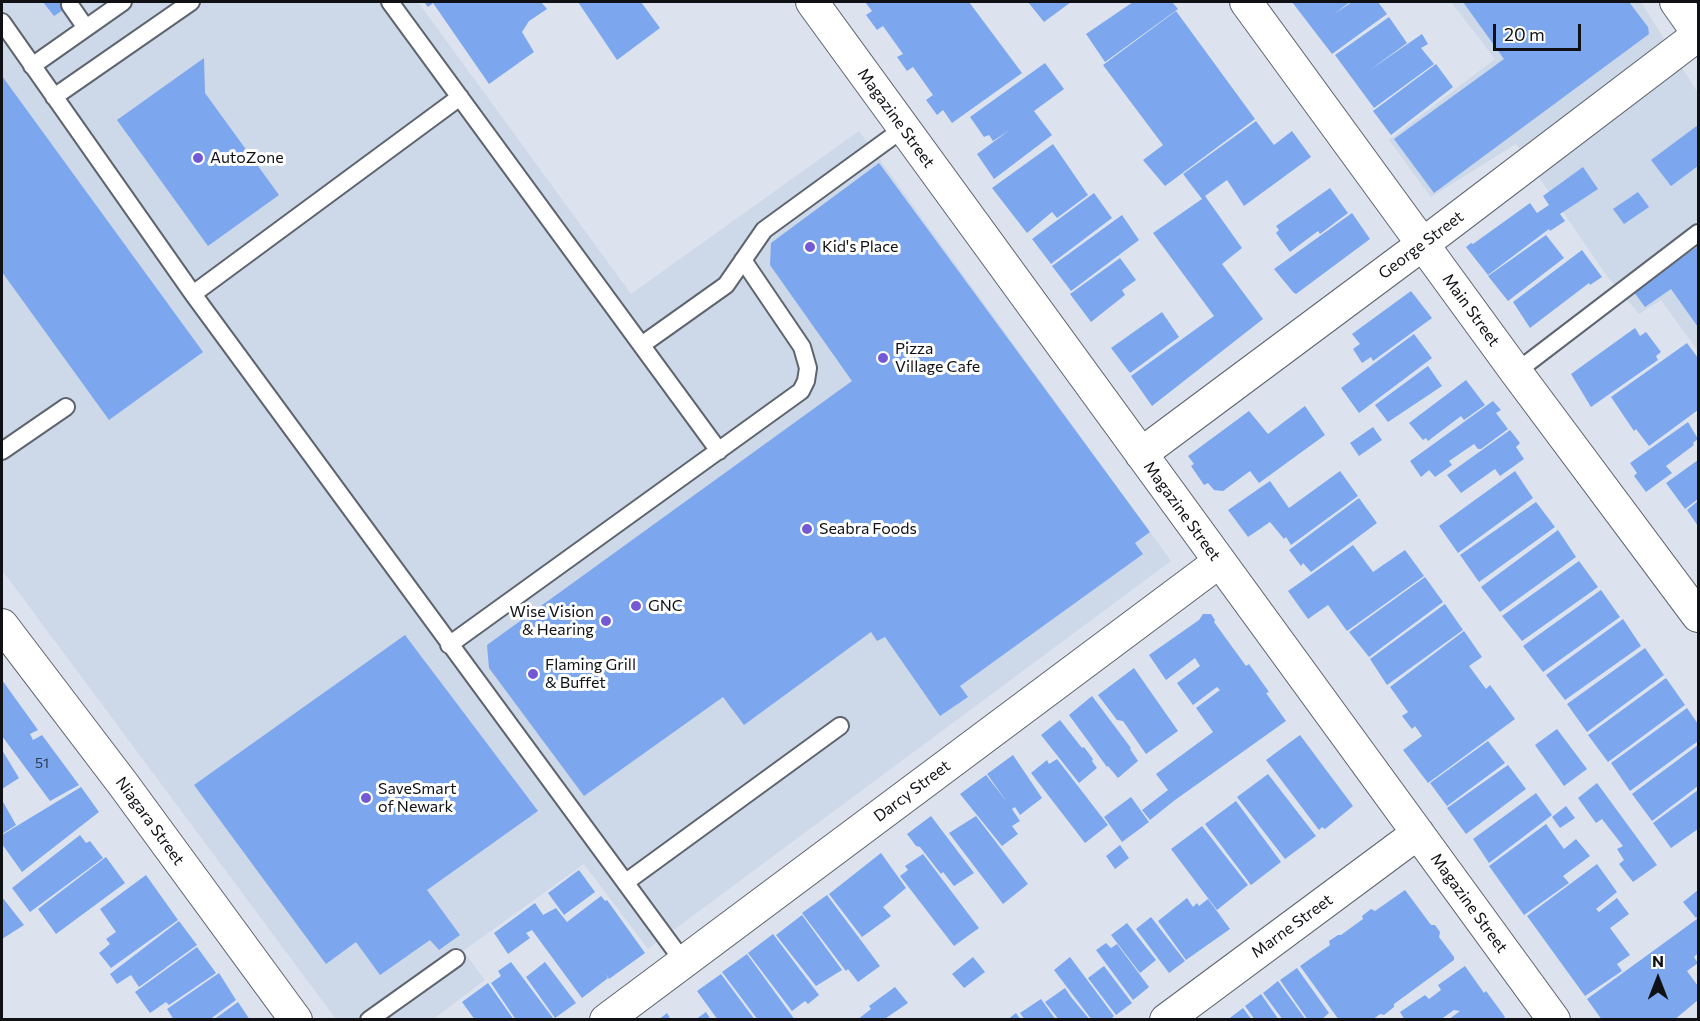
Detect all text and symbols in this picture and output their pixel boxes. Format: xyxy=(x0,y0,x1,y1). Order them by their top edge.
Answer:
scale bar xyxy=(1496,12,1584,50)
text: 20 m xyxy=(1504,23,1545,45)
street label: Magazine Street xyxy=(853,64,939,172)
place label: AutoZone xyxy=(210,148,284,168)
marker: AutoZone xyxy=(191,151,205,165)
street label: George Street xyxy=(1375,207,1467,283)
place label: Kid's Place xyxy=(822,237,898,257)
marker: Kid's Place xyxy=(803,240,817,254)
street label: Main Street xyxy=(1438,270,1504,350)
place label: Pizza Village Cafe xyxy=(895,339,980,377)
marker: Pizza Village Cafe xyxy=(876,351,890,365)
street label: Magazine Street xyxy=(1139,457,1225,565)
place label: Seabra Foods xyxy=(819,519,917,539)
marker: Seabra Foods xyxy=(800,522,814,536)
place label: GNC xyxy=(648,596,683,616)
marker: GNC xyxy=(629,599,643,613)
place label: Wise Vision & Hearing xyxy=(510,602,594,640)
marker: Wise Vision & Hearing xyxy=(599,614,613,628)
place label: Flaming Grill & Buffet xyxy=(545,655,636,693)
marker: Flaming Grill & Buffet xyxy=(526,667,540,681)
house number: 51 xyxy=(35,755,49,771)
street label: Darcy Street xyxy=(870,756,954,826)
street label: Niagara Street xyxy=(112,773,188,869)
place label: SaveSmart of Newark xyxy=(378,779,457,817)
marker: SaveSmart of Newark xyxy=(359,791,373,805)
street label: Magazine Street xyxy=(1426,849,1512,957)
street label: Marne Street xyxy=(1248,890,1336,962)
north arrow xyxy=(1628,949,1688,1009)
text: N xyxy=(1652,951,1664,970)

